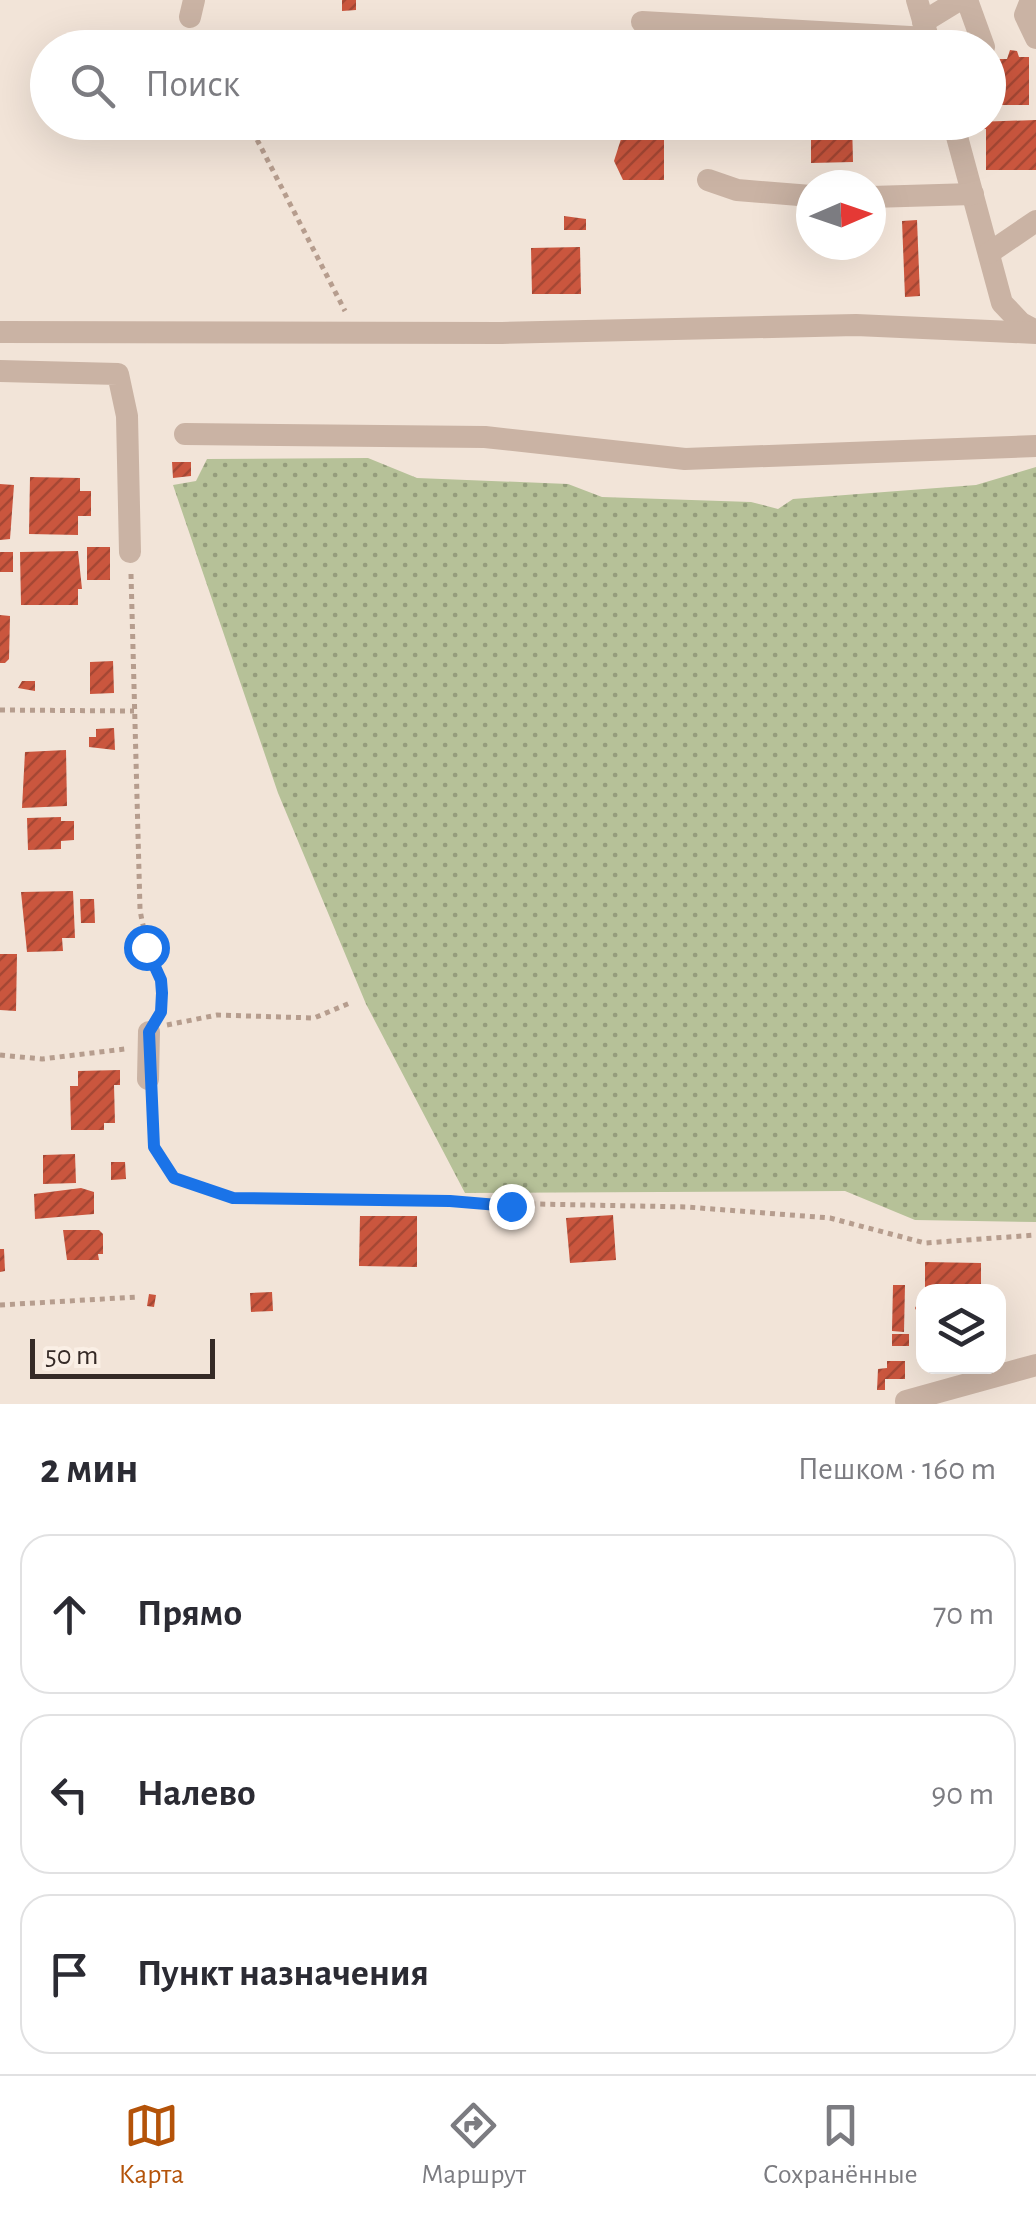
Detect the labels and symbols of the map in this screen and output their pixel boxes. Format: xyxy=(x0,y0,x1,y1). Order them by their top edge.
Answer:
north arrow xyxy=(796,170,886,260)
route start xyxy=(124,925,170,971)
route end xyxy=(489,1184,535,1230)
scale bar xyxy=(30,1334,215,1378)

